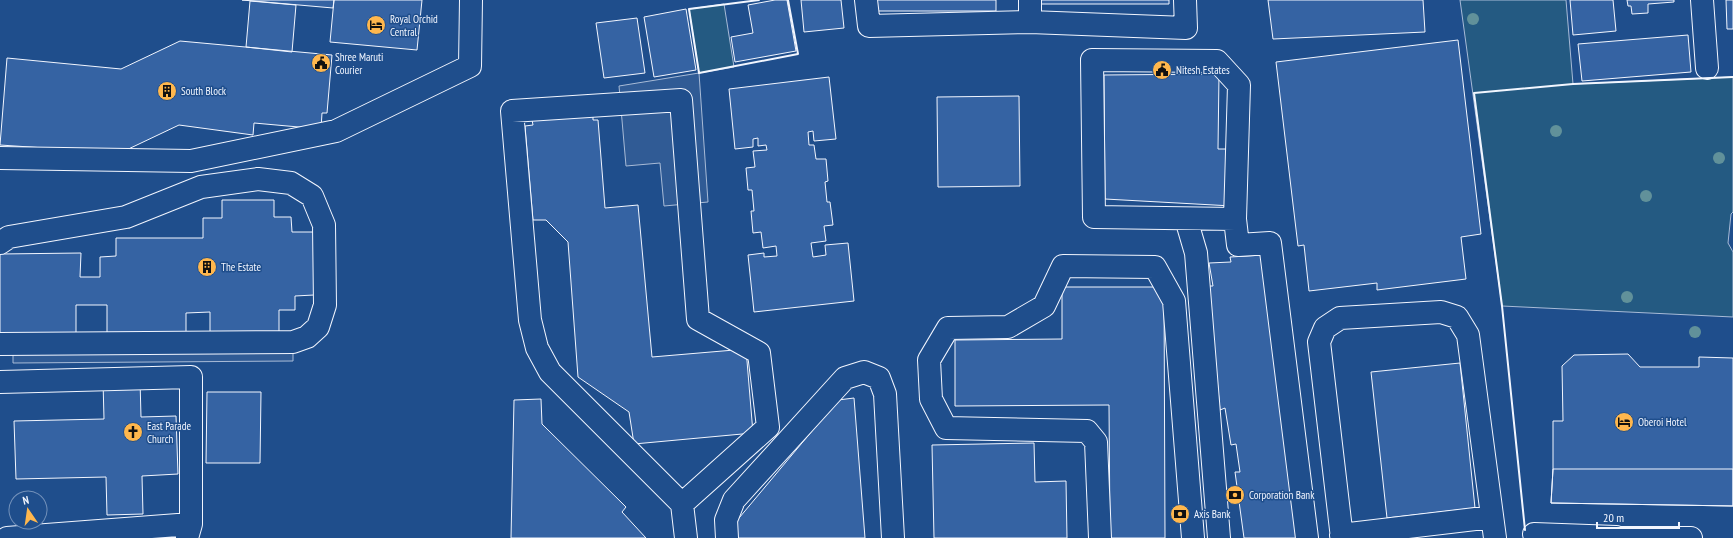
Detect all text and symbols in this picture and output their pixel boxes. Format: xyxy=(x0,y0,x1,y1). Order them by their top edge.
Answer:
place label: Royal Orchid Central xyxy=(390,12,438,39)
hotel icon: Royal Orchid Central xyxy=(365,14,387,36)
place label: Shree Maruti Courier xyxy=(335,50,384,77)
public building icon: Shree Maruti Courier xyxy=(310,52,332,74)
public building icon: Nitesh Estates xyxy=(1151,59,1173,81)
place label: Nitesh Estates xyxy=(1176,63,1230,77)
building icon: South Block xyxy=(156,80,178,102)
place label: South Block xyxy=(181,84,227,98)
building icon: The Estate xyxy=(196,256,218,278)
place label: The Estate xyxy=(221,260,261,274)
hotel icon: Oberoi Hotel xyxy=(1613,411,1635,433)
place label: Oberoi Hotel xyxy=(1638,415,1687,429)
place label: East Parade Church xyxy=(147,419,191,446)
church icon: East Parade Church xyxy=(122,421,144,443)
bank icon: Corporation Bank xyxy=(1224,484,1246,506)
place label: Corporation Bank xyxy=(1249,488,1315,502)
north arrow xyxy=(8,490,48,530)
text: N xyxy=(21,493,30,508)
bank icon: Axis Bank xyxy=(1169,503,1191,525)
scale bar xyxy=(1597,504,1679,530)
place label: Axis Bank xyxy=(1194,507,1231,521)
text: 20 m xyxy=(1603,510,1624,525)

